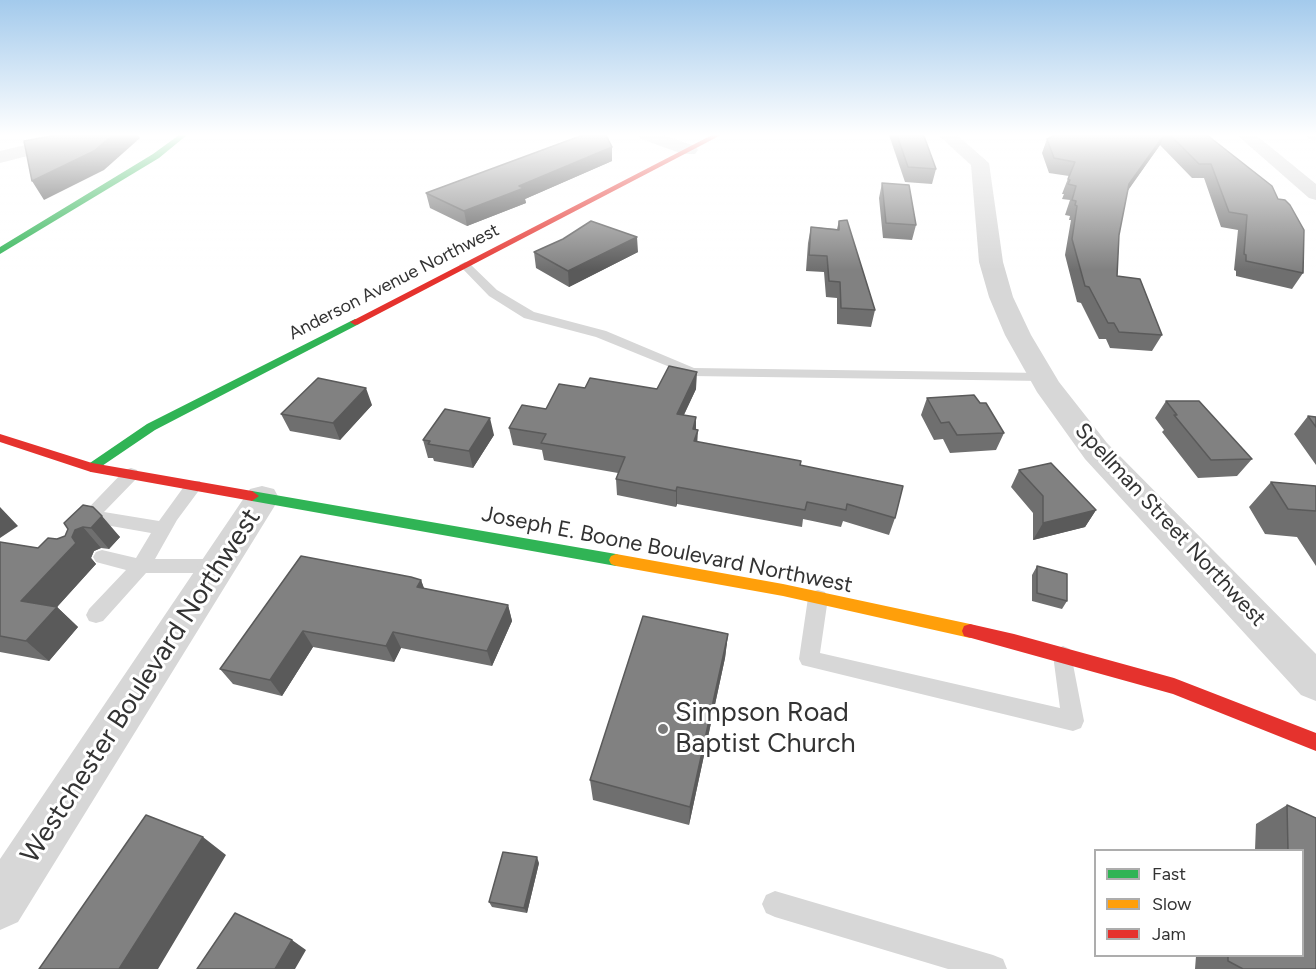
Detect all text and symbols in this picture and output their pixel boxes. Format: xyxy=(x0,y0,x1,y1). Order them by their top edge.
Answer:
street label: Anderson Avenue Northwest xyxy=(285,219,503,345)
street label: Spellman Street Northwest xyxy=(1069,418,1271,632)
street label: Joseph E. Boone Boulevard Northwest xyxy=(479,501,855,599)
street label: Westchester Boulevard Northwest xyxy=(14,503,268,869)
place label: Simpson Road Baptist Church xyxy=(675,697,856,760)
marker: Simpson Road Baptist Church xyxy=(656,722,670,736)
legend xyxy=(1094,849,1304,957)
text: Fast xyxy=(1152,863,1186,885)
text: Slow xyxy=(1152,893,1191,915)
text: Jam xyxy=(1152,923,1186,945)

